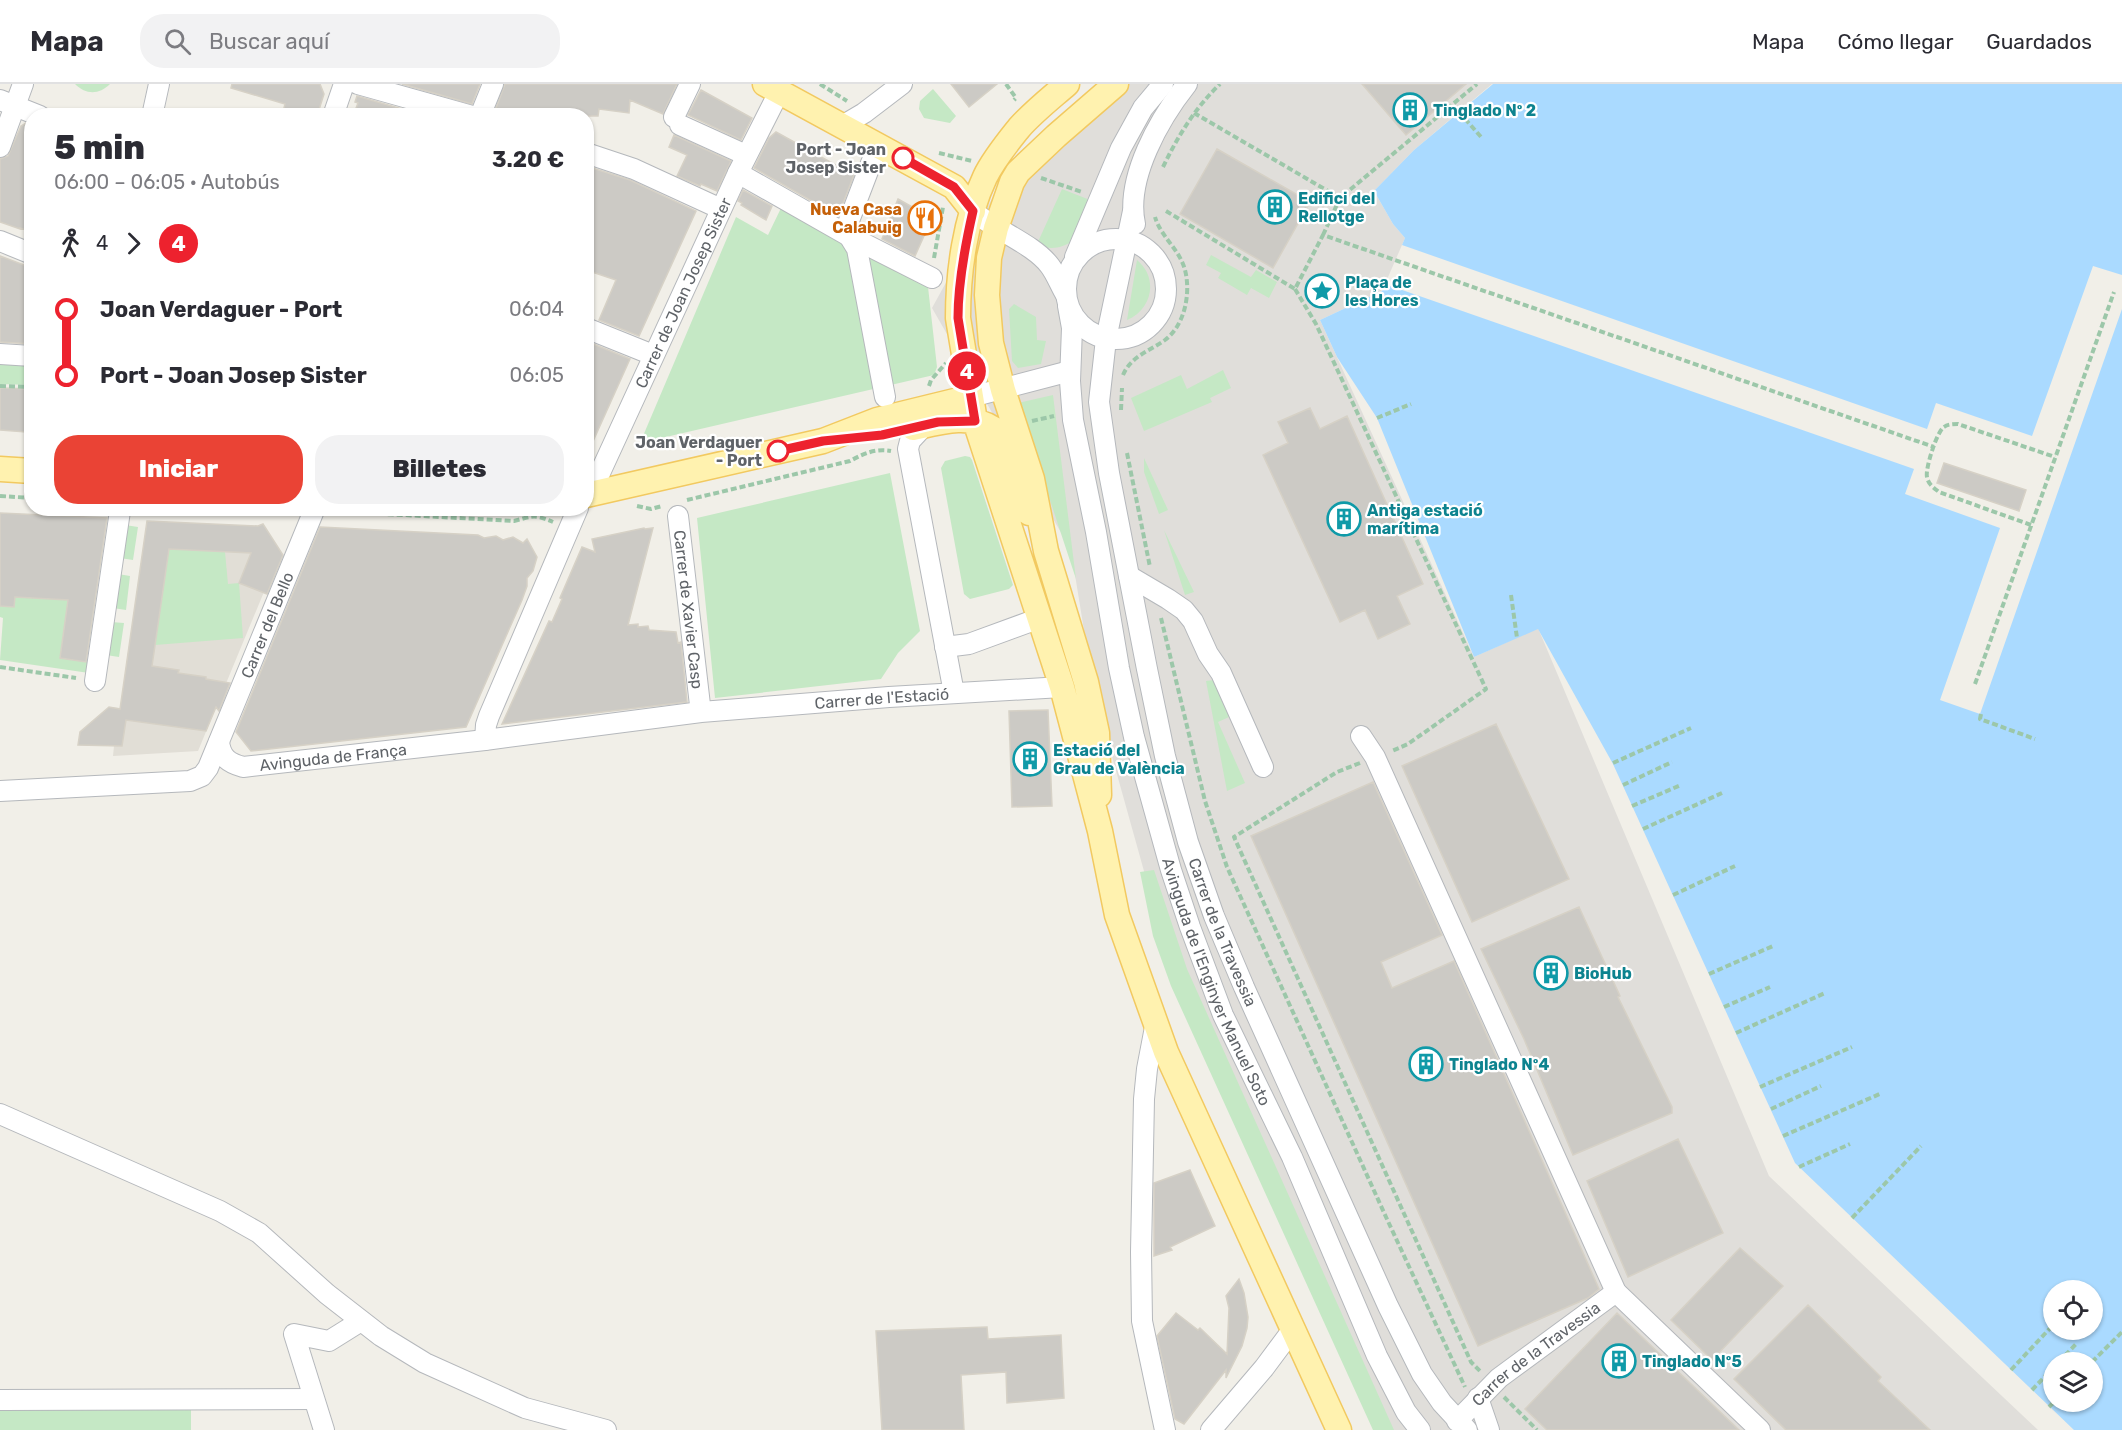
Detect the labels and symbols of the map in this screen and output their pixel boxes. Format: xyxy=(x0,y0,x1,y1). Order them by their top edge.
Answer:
building icon: Tinglado Nº 2 xyxy=(1392,92,1428,128)
place label: Tinglado Nº 2 xyxy=(1433,101,1536,120)
place label: Port - Joan Josep Sister xyxy=(785,140,887,177)
marker: Port - Joan Josep Sister xyxy=(892,147,914,169)
building icon: Edifici del Rellotge xyxy=(1257,189,1293,225)
place label: Edifici del Rellotge xyxy=(1298,189,1375,226)
street label: Carrer de Joan Josep Sister xyxy=(631,194,735,391)
place label: Nueva Casa Calabuig xyxy=(810,200,902,237)
restaurant icon: Nueva Casa Calabuig xyxy=(907,200,943,236)
place icon: Plaça de les Hores xyxy=(1304,273,1340,309)
place label: Plaça de les Hores xyxy=(1345,273,1419,310)
line badge: 4 xyxy=(948,352,986,390)
place label: Joan Verdaguer - Port xyxy=(635,433,763,470)
marker: Joan Verdaguer - Port xyxy=(767,440,789,462)
building icon: Antiga estació marítima xyxy=(1326,501,1362,537)
place label: Antiga estació marítima xyxy=(1367,501,1483,538)
street label: Carrer de Xavier Casp xyxy=(670,529,708,690)
street label: Carrer del Bello xyxy=(237,569,297,681)
street label: Carrer de l'Estació xyxy=(814,684,950,712)
street label: Avinguda de França xyxy=(259,739,408,775)
building icon: Estació del Grau de València xyxy=(1012,741,1048,777)
place label: Estació del Grau de València xyxy=(1053,741,1185,778)
street label: Carrer de la Travessia xyxy=(1185,855,1261,1009)
street label: Avinguda de l'Enginyer Manuel Soto xyxy=(1159,856,1275,1108)
building icon: BioHub xyxy=(1533,955,1569,991)
place label: BioHub xyxy=(1574,964,1632,983)
building icon: Tinglado Nº4 xyxy=(1408,1046,1444,1082)
place label: Tinglado Nº4 xyxy=(1449,1055,1549,1074)
street label: Carrer de la Travessia xyxy=(1468,1298,1604,1410)
building icon: Tinglado Nº5 xyxy=(1601,1343,1637,1379)
place label: Tinglado Nº5 xyxy=(1642,1352,1742,1371)

